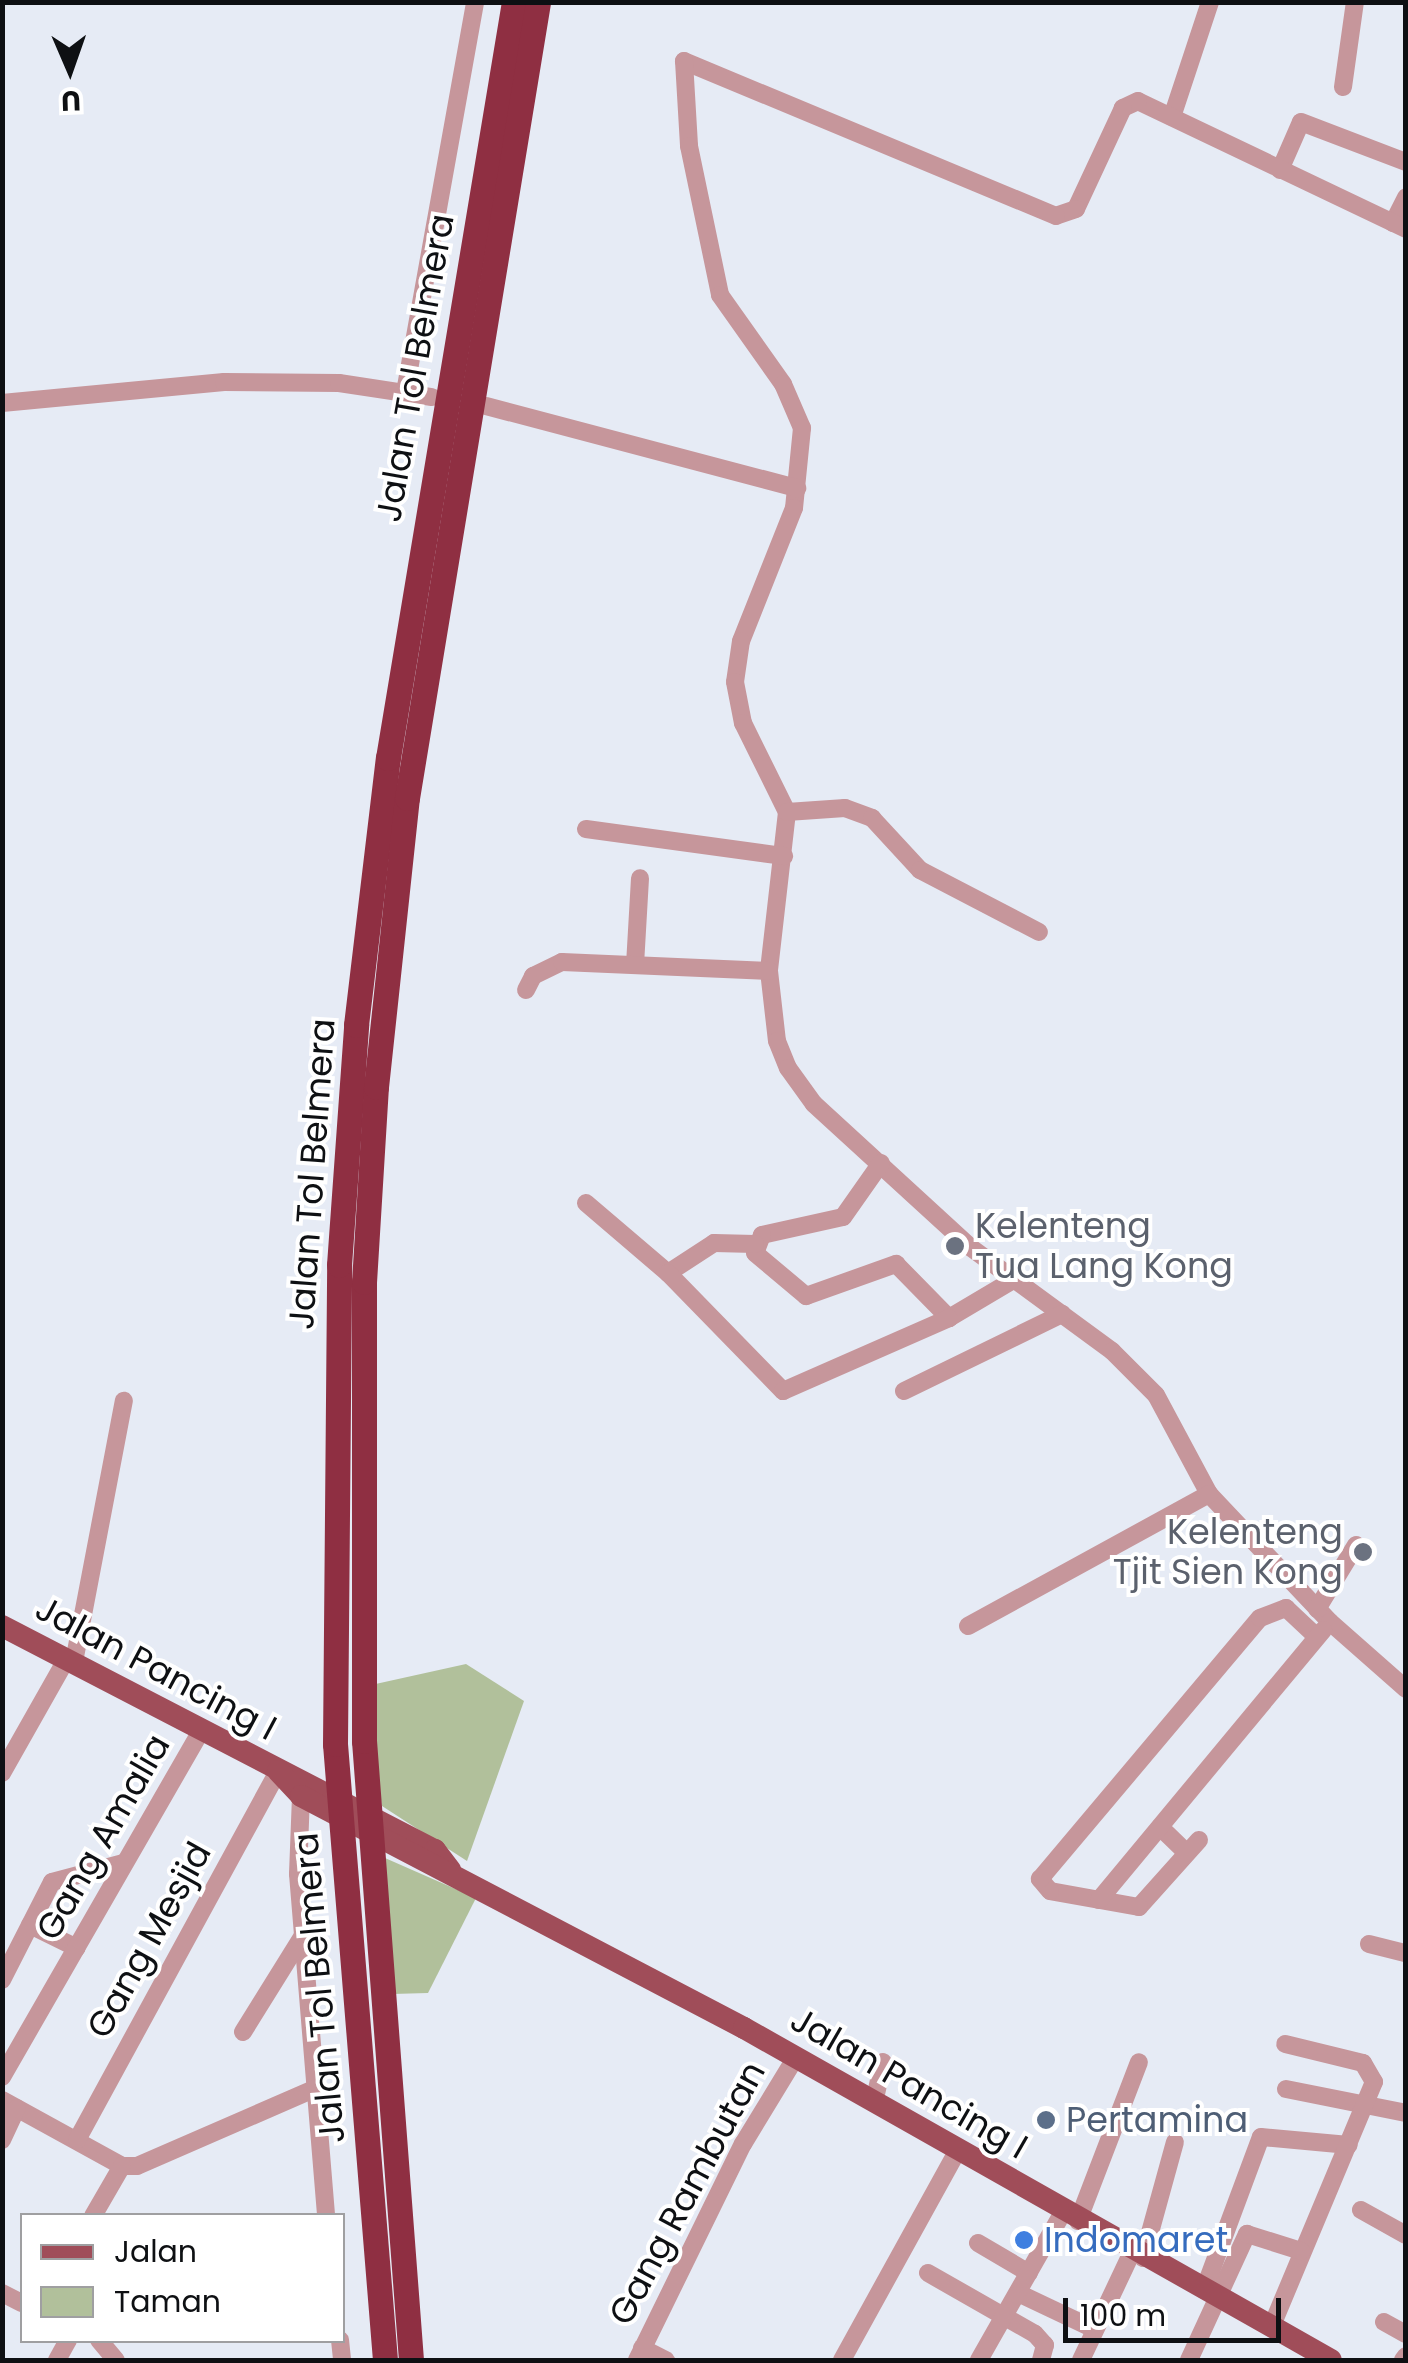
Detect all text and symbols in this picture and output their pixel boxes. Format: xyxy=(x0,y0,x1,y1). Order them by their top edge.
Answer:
north arrow xyxy=(20,20,120,120)
text: U xyxy=(61,81,82,120)
street label: Jalan Tol Belmera xyxy=(367,211,463,525)
street label: Jalan Tol Belmera xyxy=(280,1017,344,1331)
place label: Kelenteng Tua Lang Kong xyxy=(975,1205,1233,1287)
marker: Kelenteng Tua Lang Kong xyxy=(944,1235,966,1257)
place label: Kelenteng Tjit Sien Kong xyxy=(1113,1511,1343,1593)
marker: Kelenteng Tjit Sien Kong xyxy=(1352,1541,1374,1563)
street label: Jalan Pancing I xyxy=(29,1587,283,1749)
street label: Gang Amalia xyxy=(27,1727,179,1947)
street label: Jalan Tol Belmera xyxy=(284,1831,354,2145)
street label: Gang Mesjid xyxy=(78,1835,220,2045)
street label: Jalan Pancing I xyxy=(783,1998,1035,2168)
street label: Gang Rambutan xyxy=(600,2054,774,2332)
place label: Pertamina xyxy=(1066,2099,1248,2141)
marker: Pertamina xyxy=(1035,2109,1057,2131)
legend xyxy=(20,2213,345,2343)
place label: Indomaret xyxy=(1044,2219,1228,2261)
marker: Indomaret xyxy=(1013,2229,1035,2251)
text: Jalan xyxy=(114,2230,197,2273)
scale bar xyxy=(1068,2278,1286,2340)
text: Taman xyxy=(114,2280,221,2323)
text: 100 m xyxy=(1080,2294,1166,2337)

